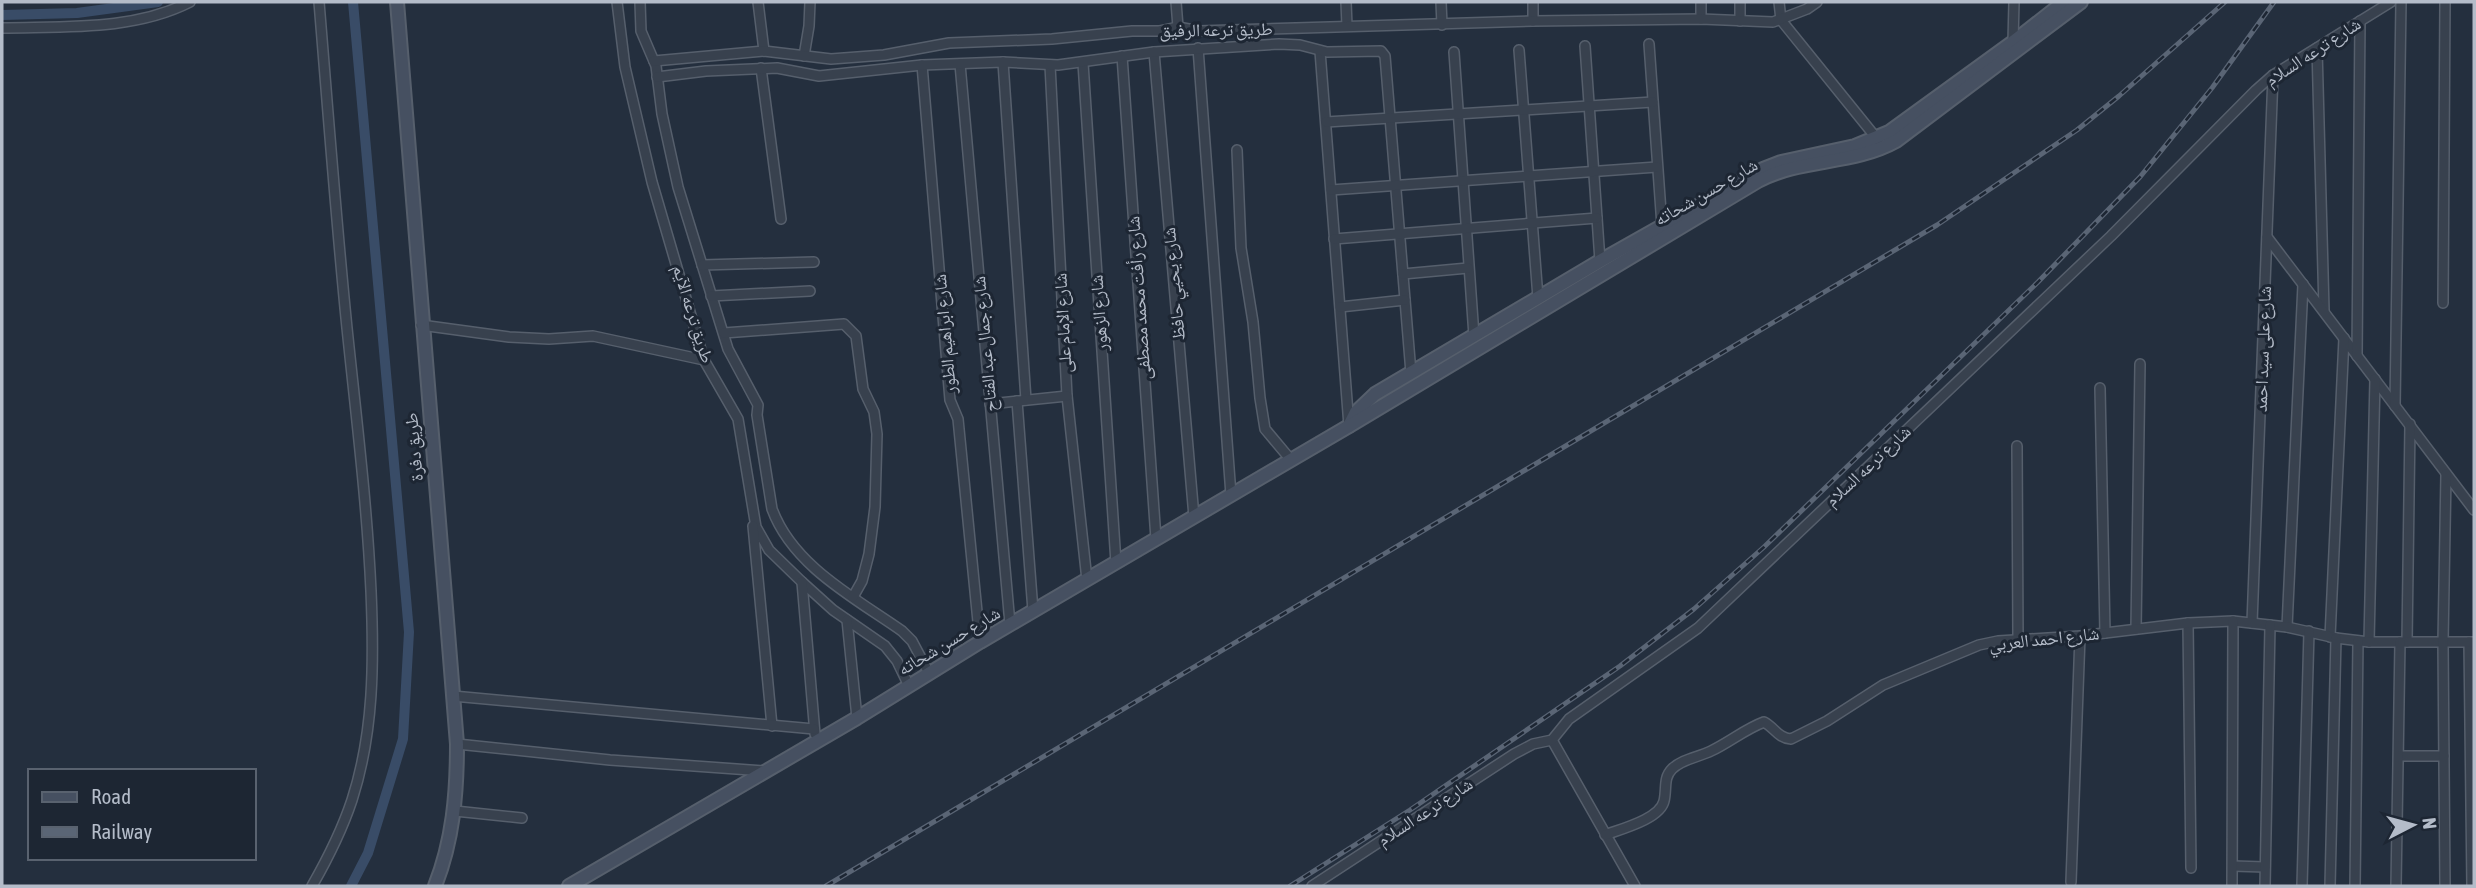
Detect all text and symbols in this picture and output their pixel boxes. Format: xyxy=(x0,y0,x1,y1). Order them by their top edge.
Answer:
street label: شارع ترعه السلام xyxy=(2261,13,2366,92)
street label: طريق ترعه الرفيق xyxy=(1159,18,1273,42)
street label: شارع حسن شحاته xyxy=(1650,154,1762,230)
street label: شارع رأفت محمد مصطفى xyxy=(1122,215,1156,381)
street label: شارع يحيي حافظ xyxy=(1158,226,1193,342)
street label: طريق ترعه الآيم xyxy=(667,262,718,366)
street label: شارع الإمام على xyxy=(1049,272,1078,374)
street label: شارع ابراهيم الطور xyxy=(929,273,962,396)
street label: شارع الزهور xyxy=(1085,274,1113,353)
street label: شارع جمال عبد الفتاح xyxy=(968,275,1003,413)
street label: شارع على سيد احمد xyxy=(2250,286,2276,412)
street label: طريق دفرة xyxy=(400,412,428,482)
street label: شارع ترعه السلام xyxy=(1820,421,1916,512)
street label: شارع حسن شحاته xyxy=(894,602,1004,680)
street label: شارع احمد العربي xyxy=(1988,622,2101,659)
legend xyxy=(28,769,256,860)
street label: شارع ترعه السلام xyxy=(1373,773,1478,852)
text: Road xyxy=(91,784,131,808)
north arrow xyxy=(2378,790,2448,860)
text: N xyxy=(2418,816,2441,830)
text: Railway xyxy=(91,819,153,843)

